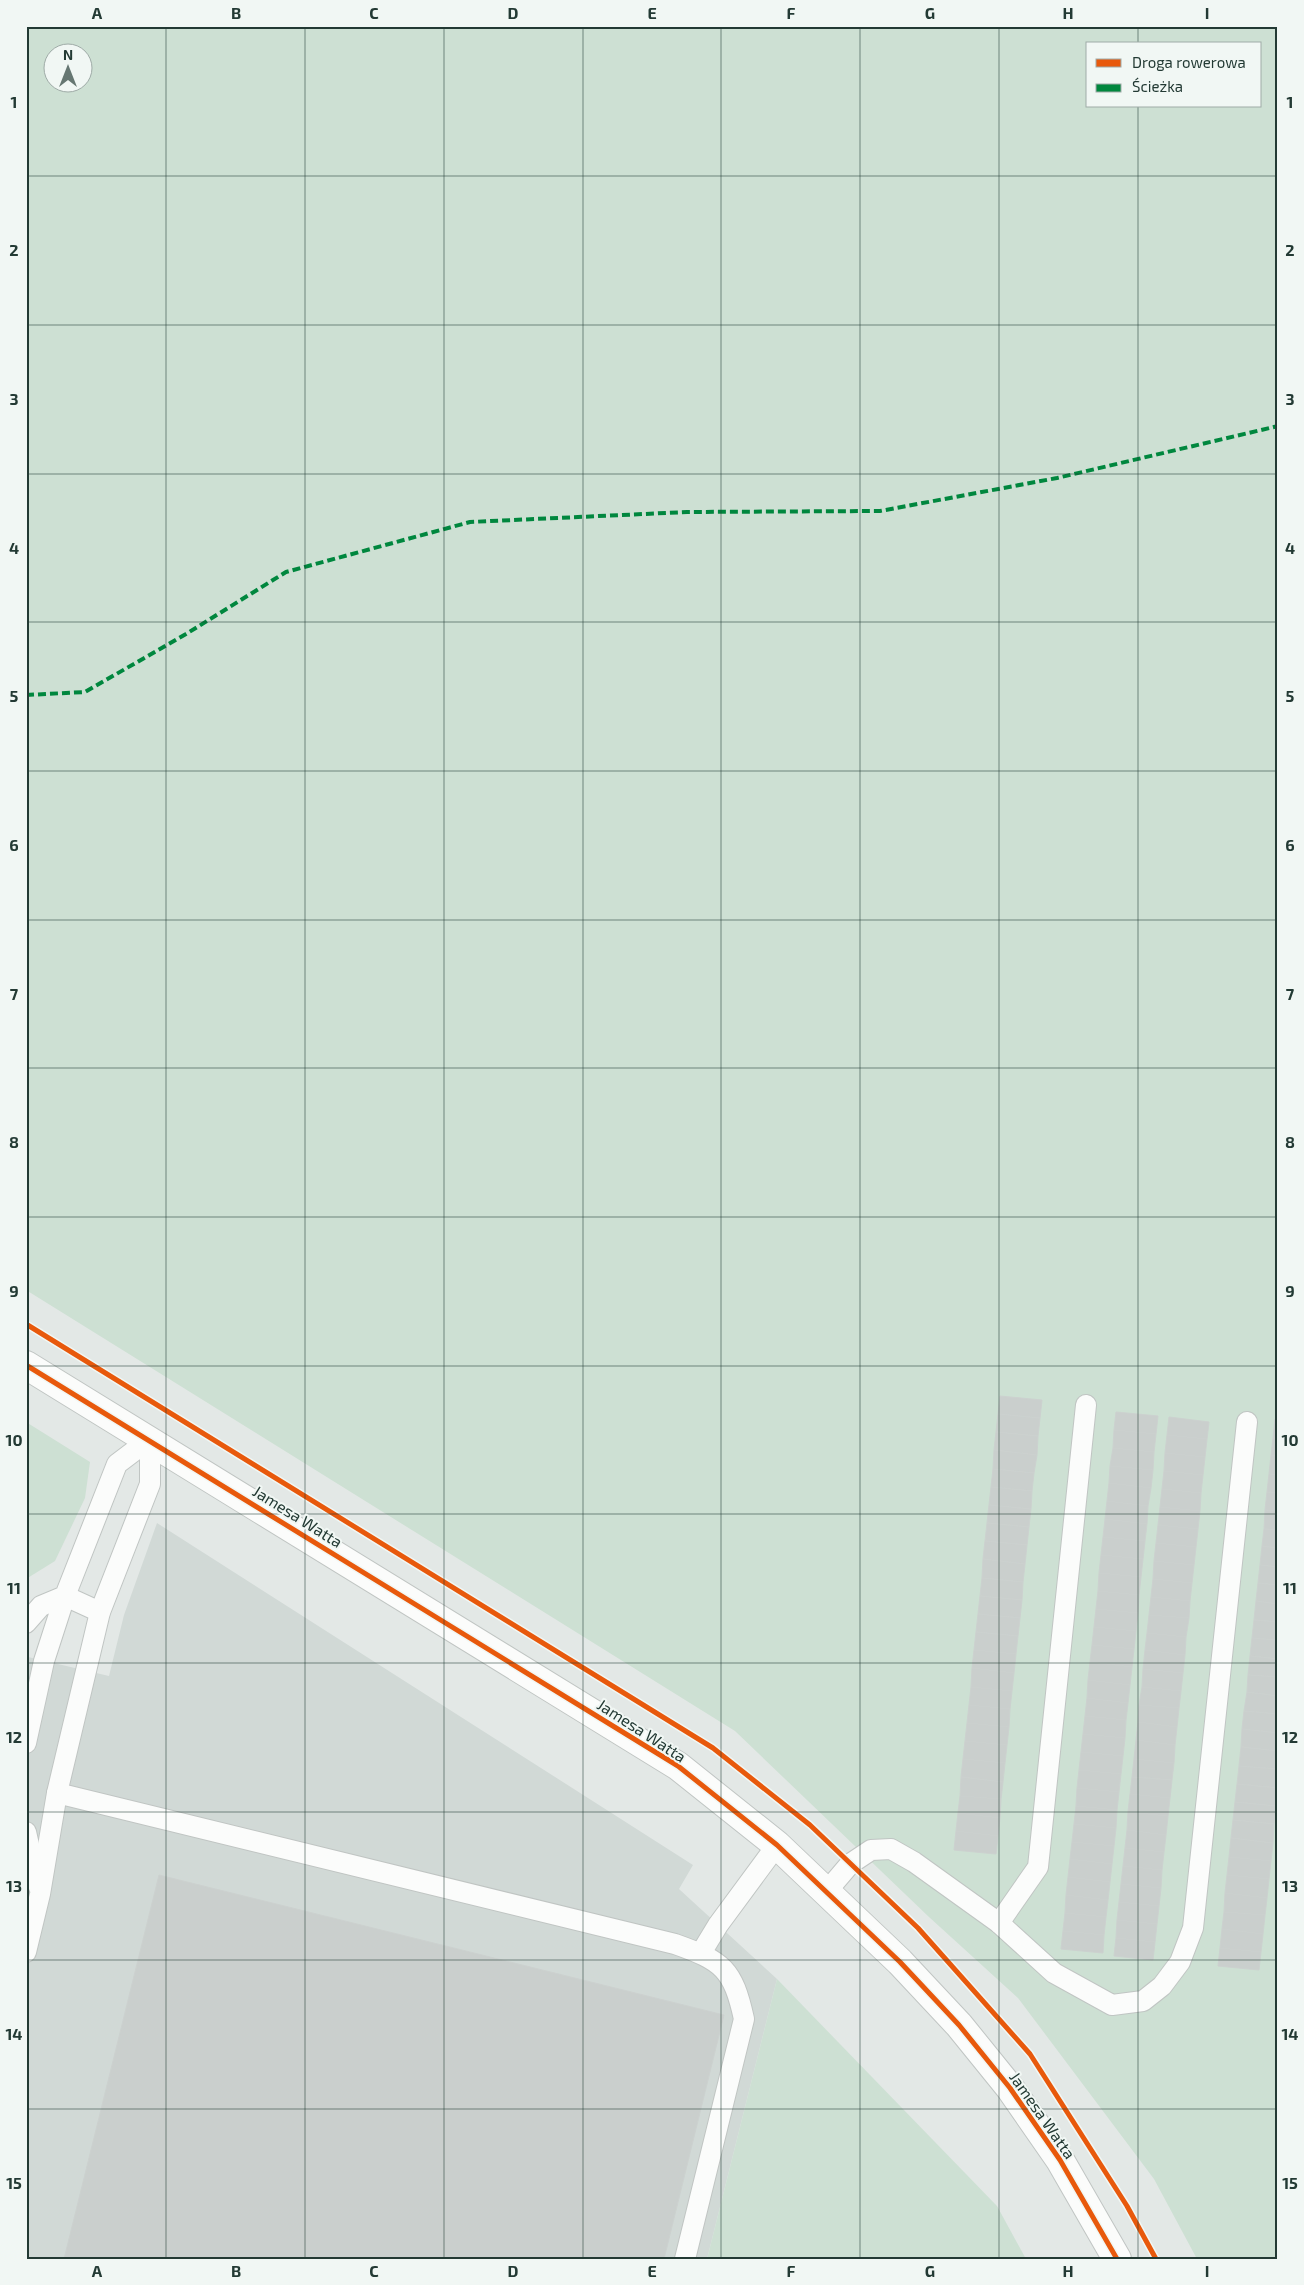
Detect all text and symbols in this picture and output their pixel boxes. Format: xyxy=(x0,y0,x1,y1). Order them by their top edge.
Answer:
text: A xyxy=(92,3,103,22)
text: B xyxy=(231,3,241,22)
text: C xyxy=(369,3,379,22)
text: D xyxy=(508,3,519,22)
text: E xyxy=(647,3,657,22)
text: F xyxy=(787,3,796,22)
text: G xyxy=(925,3,935,22)
text: H xyxy=(1062,3,1074,22)
text: I xyxy=(1205,3,1209,22)
north arrow xyxy=(42,42,92,92)
legend xyxy=(1086,42,1262,108)
text: N xyxy=(63,46,73,63)
text: Droga rowerowa xyxy=(1132,53,1246,71)
text: Ścieżka xyxy=(1132,77,1183,95)
text: 1 xyxy=(11,92,17,111)
text: 1 xyxy=(1287,92,1293,111)
text: 2 xyxy=(9,240,19,259)
text: 2 xyxy=(1285,240,1295,259)
text: 3 xyxy=(9,389,19,408)
text: 3 xyxy=(1285,389,1295,408)
text: 4 xyxy=(9,538,19,557)
text: 4 xyxy=(1285,538,1295,557)
text: 5 xyxy=(10,686,19,705)
text: 5 xyxy=(1286,686,1295,705)
text: 6 xyxy=(9,835,19,854)
text: 6 xyxy=(1285,835,1295,854)
text: 7 xyxy=(10,984,19,1003)
text: 7 xyxy=(1286,984,1295,1003)
text: 8 xyxy=(9,1132,19,1151)
text: 8 xyxy=(1285,1132,1295,1151)
text: 9 xyxy=(9,1281,19,1300)
text: 9 xyxy=(1285,1281,1295,1300)
text: 10 xyxy=(5,1430,23,1449)
text: 10 xyxy=(1281,1430,1299,1449)
street label: Jamesa Watta xyxy=(250,1481,346,1551)
text: 11 xyxy=(7,1578,21,1597)
text: 11 xyxy=(1283,1578,1297,1597)
street label: Jamesa Watta xyxy=(594,1694,690,1766)
text: 12 xyxy=(6,1727,22,1746)
text: 12 xyxy=(1282,1727,1298,1746)
text: 13 xyxy=(6,1876,22,1895)
text: 13 xyxy=(1282,1876,1298,1895)
text: 14 xyxy=(5,2024,23,2043)
text: 14 xyxy=(1281,2024,1299,2043)
street label: Jamesa Watta xyxy=(1006,2068,1080,2162)
text: 15 xyxy=(6,2173,22,2192)
text: 15 xyxy=(1282,2173,1298,2192)
text: A xyxy=(92,2261,103,2280)
text: B xyxy=(231,2261,241,2280)
text: C xyxy=(369,2261,379,2280)
text: D xyxy=(508,2261,519,2280)
text: E xyxy=(647,2261,657,2280)
text: F xyxy=(787,2261,796,2280)
text: G xyxy=(925,2261,935,2280)
text: H xyxy=(1062,2261,1074,2280)
text: I xyxy=(1205,2261,1209,2280)

